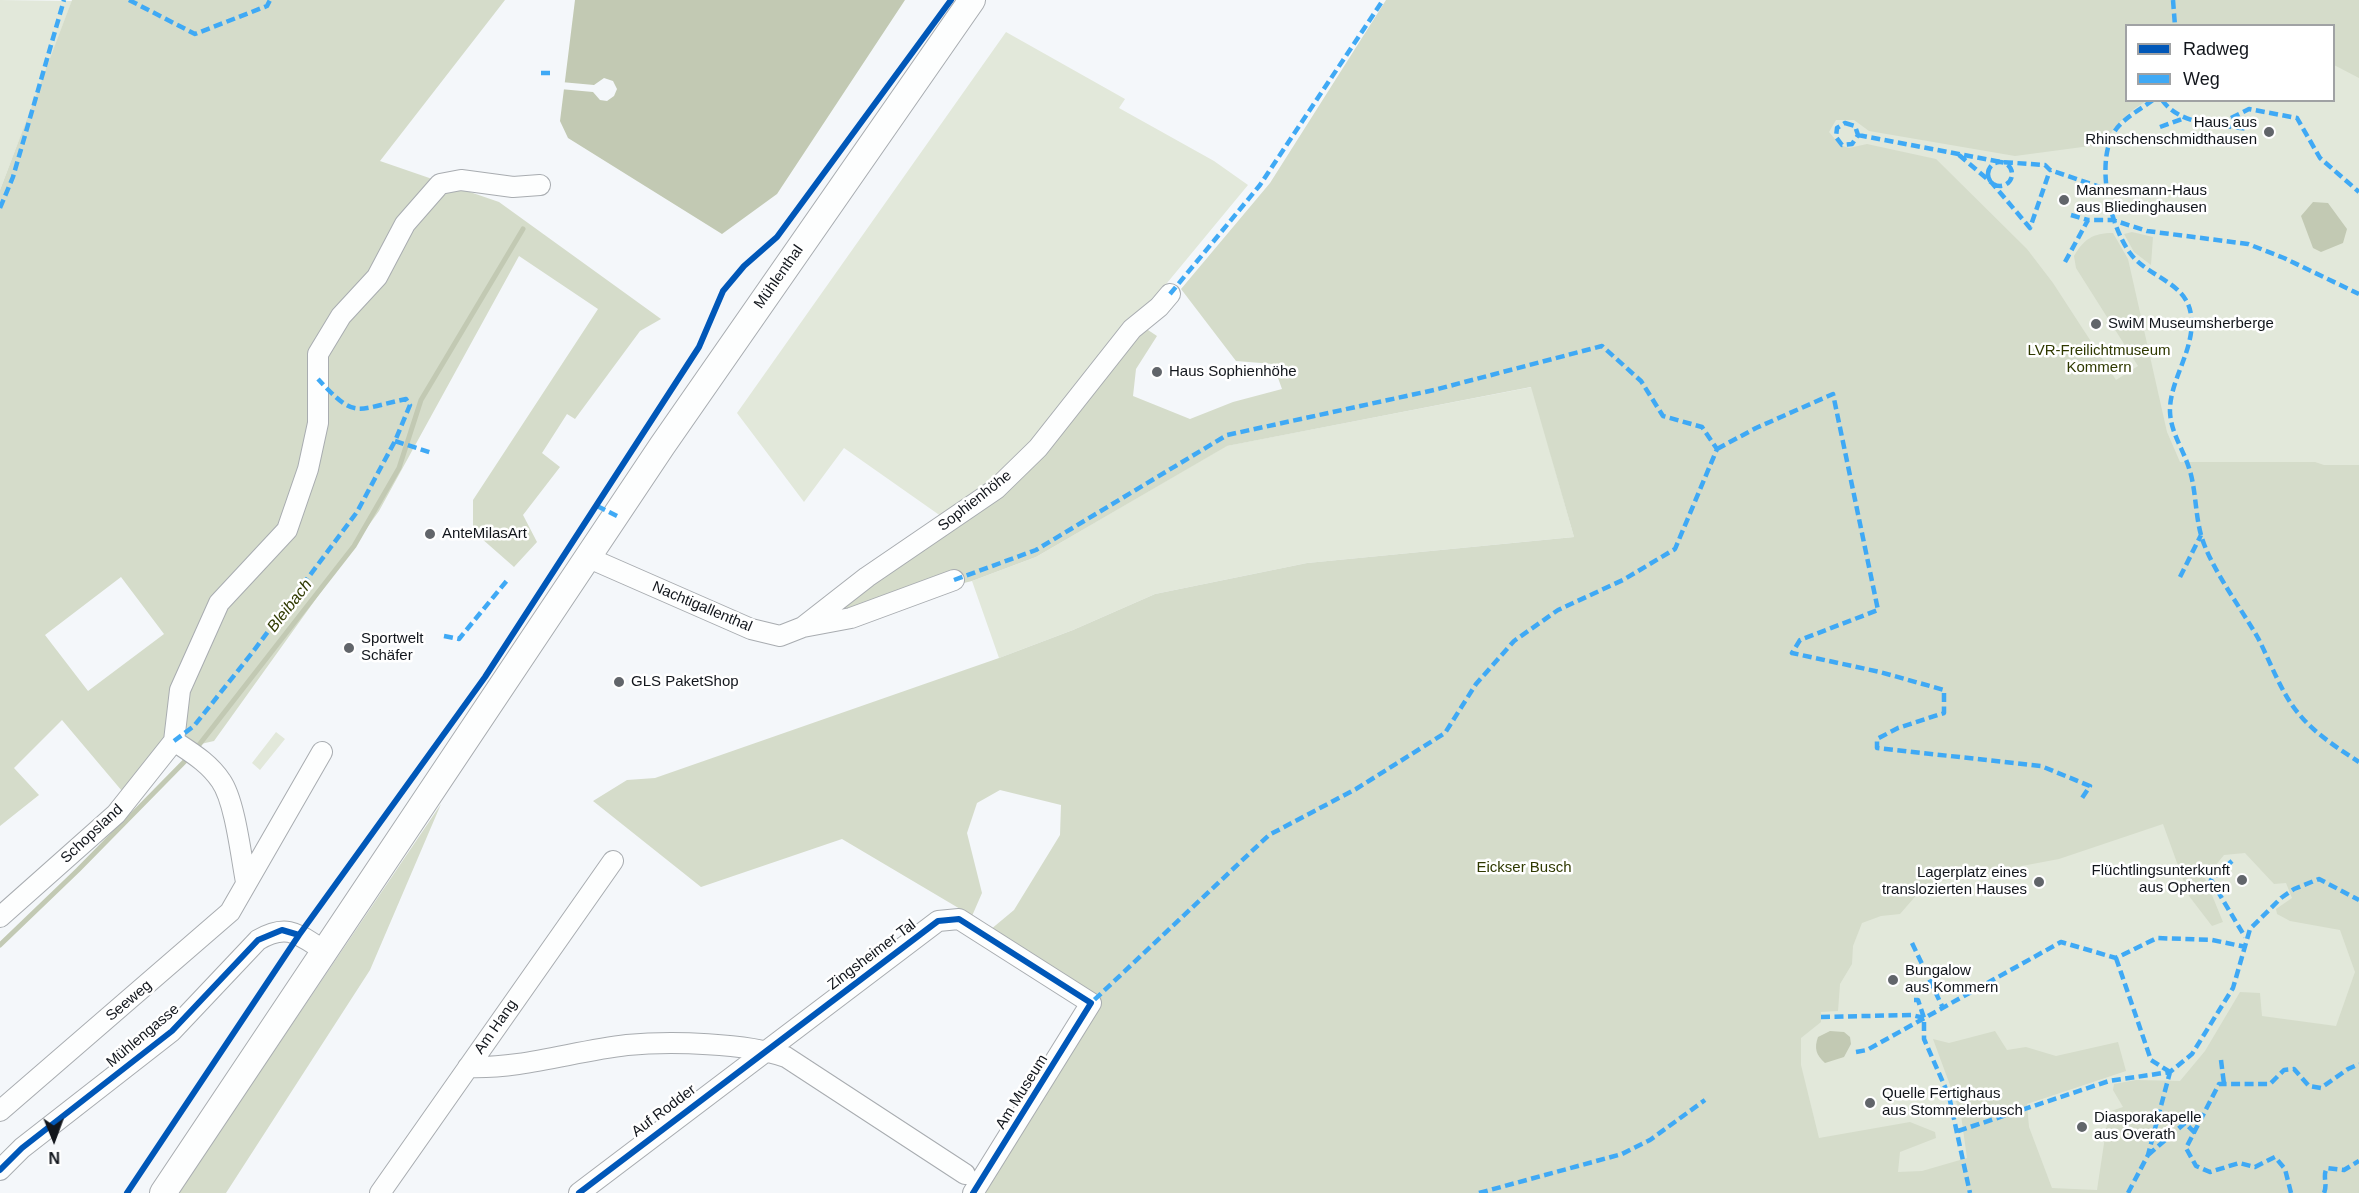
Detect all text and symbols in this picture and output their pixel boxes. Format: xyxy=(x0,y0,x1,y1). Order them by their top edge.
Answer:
legend xyxy=(2125,24,2335,102)
text: Radweg xyxy=(2183,39,2249,59)
text: Weg xyxy=(2183,69,2220,89)
place label: Haus aus Rhinschenschmidthausen xyxy=(2085,114,2257,149)
marker: Haus aus Rhinschenschmidthausen xyxy=(2262,125,2276,139)
place label: Mannesmann-Haus aus Bliedinghausen xyxy=(2076,182,2207,217)
marker: Mannesmann-Haus aus Bliedinghausen xyxy=(2057,193,2071,207)
street label: Mühlenthal xyxy=(751,242,807,312)
place label: SwiM Museumsherberge xyxy=(2108,315,2274,333)
marker: SwiM Museumsherberge xyxy=(2089,317,2103,331)
park label: LVR-Freilichtmuseum Kommern xyxy=(2027,342,2171,377)
place label: Haus Sophienhöhe xyxy=(1169,363,1297,381)
marker: Haus Sophienhöhe xyxy=(1150,365,1164,379)
street label: Sophienhöhe xyxy=(935,467,1015,535)
place label: AnteMilasArt xyxy=(442,525,527,543)
marker: AnteMilasArt xyxy=(423,527,437,541)
water label: Bleibach xyxy=(264,576,316,636)
street label: Nachtigallenthal xyxy=(649,578,755,636)
place label: Sportwelt Schäfer xyxy=(361,630,424,665)
marker: Sportwelt Schäfer xyxy=(342,641,356,655)
place label: GLS PaketShop xyxy=(631,673,739,691)
marker: GLS PaketShop xyxy=(612,675,626,689)
street label: Schopsland xyxy=(57,801,127,867)
park label: Eickser Busch xyxy=(1476,859,1572,877)
place label: Flüchtlingsunterkunft aus Opherten xyxy=(2092,862,2230,897)
place label: Lagerplatz eines translozierten Hauses xyxy=(1882,864,2027,899)
marker: Flüchtlingsunterkunft aus Opherten xyxy=(2235,873,2249,887)
marker: Lagerplatz eines translozierten Hauses xyxy=(2032,875,2046,889)
street label: Zingsheimer Tal xyxy=(824,916,920,994)
place label: Bungalow aus Kommern xyxy=(1905,962,1998,997)
marker: Bungalow aus Kommern xyxy=(1886,973,1900,987)
street label: Seeweg xyxy=(102,977,156,1025)
street label: Am Hang xyxy=(471,996,521,1058)
street label: Mühlengasse xyxy=(103,1000,183,1072)
street label: Am Museum xyxy=(992,1052,1052,1132)
street label: Auf Rodder xyxy=(628,1081,700,1141)
place label: Quelle Fertighaus aus Stommelerbusch xyxy=(1882,1085,2023,1120)
marker: Quelle Fertighaus aus Stommelerbusch xyxy=(1863,1096,1877,1110)
north arrow xyxy=(24,1109,84,1169)
place label: Diasporakapelle aus Overath xyxy=(2094,1109,2202,1144)
marker: Diasporakapelle aus Overath xyxy=(2075,1120,2089,1134)
text: N xyxy=(48,1149,60,1166)

